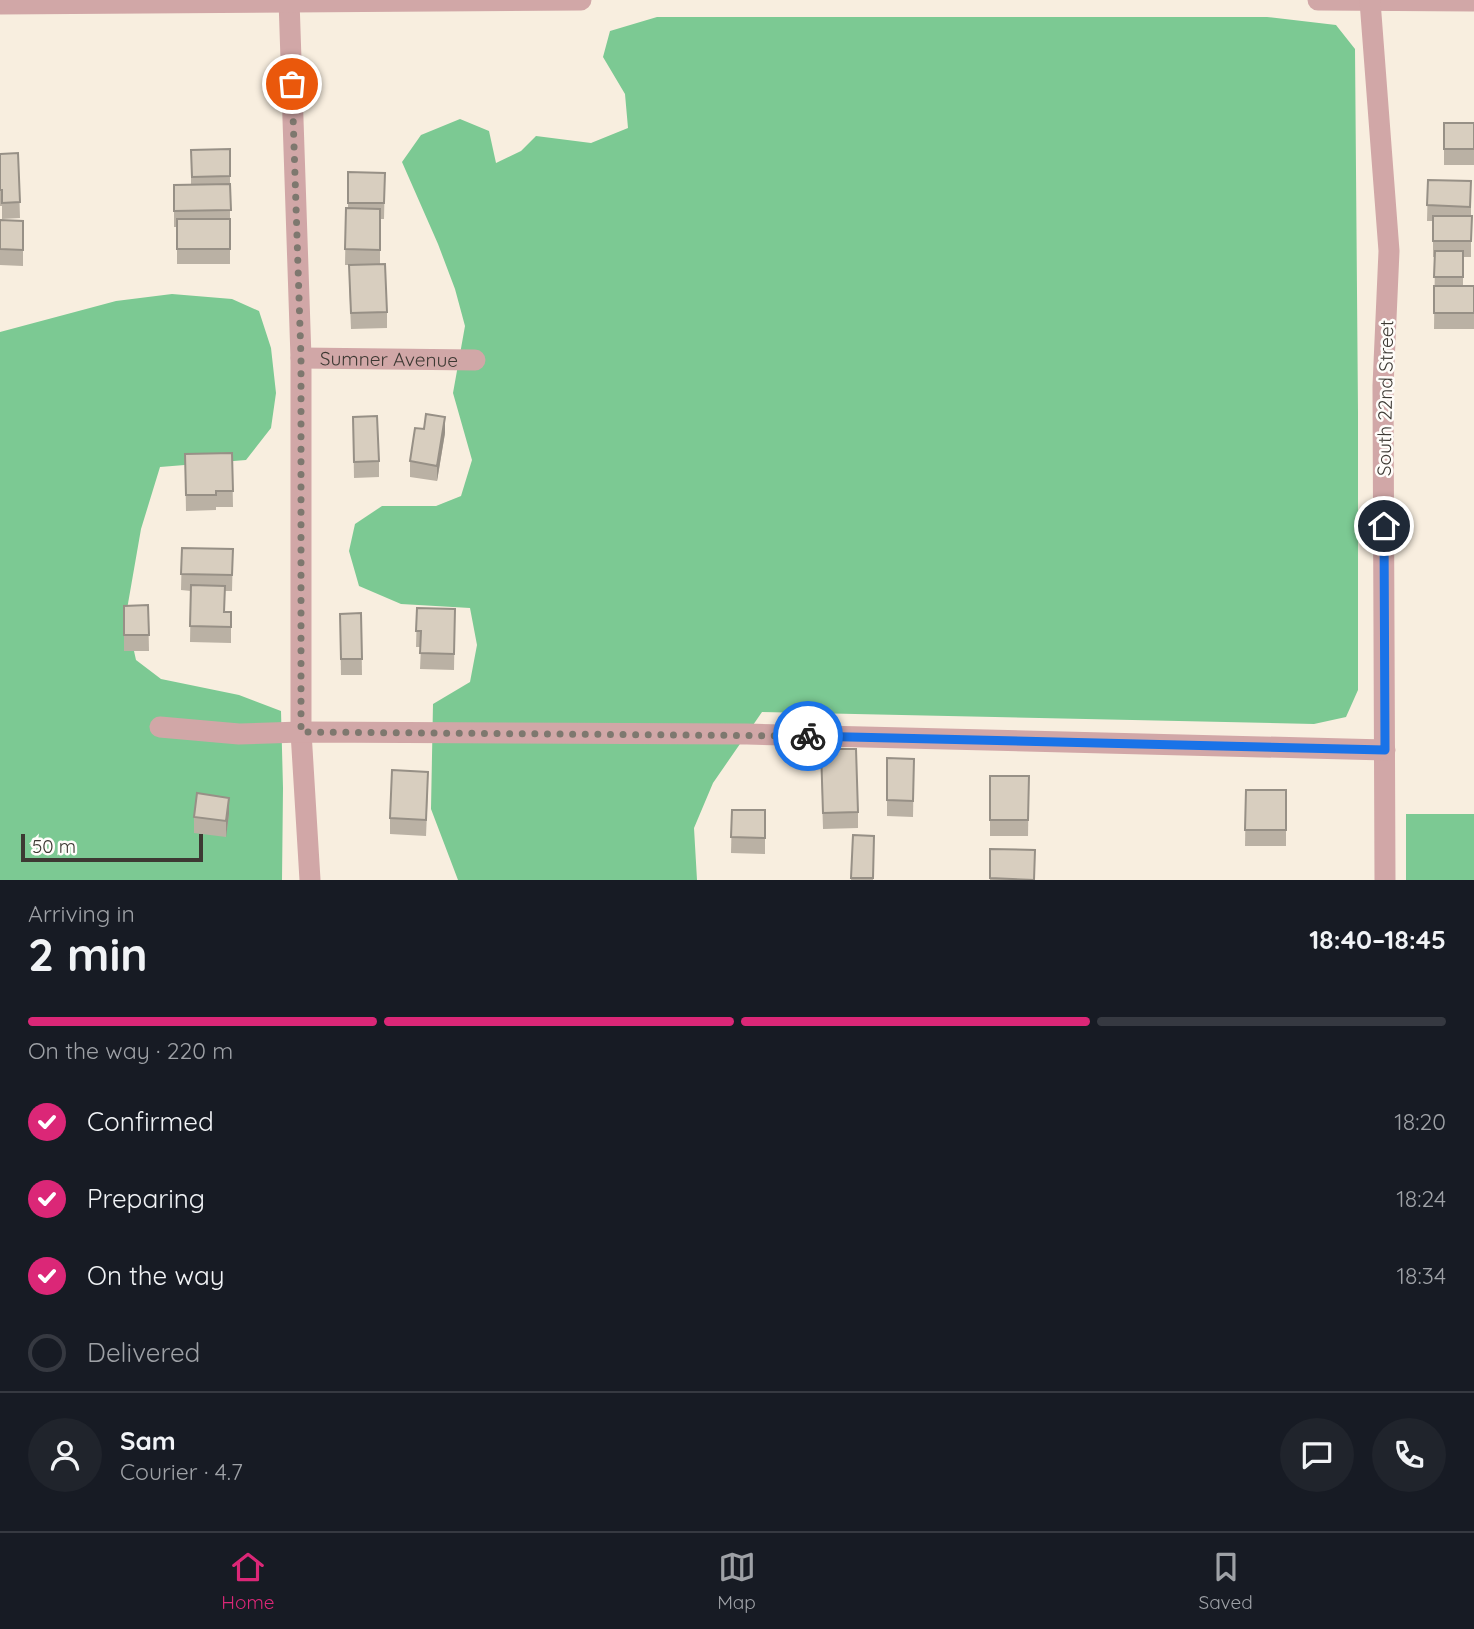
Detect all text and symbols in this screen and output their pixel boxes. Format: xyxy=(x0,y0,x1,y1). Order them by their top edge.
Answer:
pin xyxy=(262,54,322,114)
icon: bag xyxy=(273,65,311,103)
street label: South 22nd Street xyxy=(1372,320,1398,476)
street label: Sumner Avenue xyxy=(320,346,458,372)
pin xyxy=(1354,496,1414,556)
icon: home xyxy=(1365,507,1403,545)
courier xyxy=(773,701,843,771)
icon: bike xyxy=(789,717,827,755)
scale bar xyxy=(21,831,203,863)
text: 50 m xyxy=(32,834,76,858)
text: Arriving in xyxy=(28,899,135,928)
text: 18:40–18:45 xyxy=(1309,923,1446,956)
text: 2 min xyxy=(28,925,148,983)
text: On the way · 220 m xyxy=(28,1036,233,1065)
icon: check xyxy=(28,1103,66,1141)
text: Confirmed xyxy=(87,1105,214,1138)
text: 18:20 xyxy=(1394,1107,1446,1136)
icon: check xyxy=(28,1180,66,1218)
text: Preparing xyxy=(87,1182,205,1215)
text: 18:24 xyxy=(1396,1184,1446,1213)
icon: check xyxy=(28,1257,66,1295)
text: On the way xyxy=(87,1259,225,1292)
text: 18:34 xyxy=(1397,1261,1446,1290)
text: Delivered xyxy=(87,1336,200,1369)
button: person xyxy=(28,1418,102,1492)
button: chat xyxy=(1280,1418,1354,1492)
button: phone xyxy=(1372,1418,1446,1492)
text: Sam xyxy=(120,1424,176,1457)
text: Courier · 4.7 xyxy=(120,1457,243,1486)
tab: Home xyxy=(221,1548,275,1614)
tab: Map xyxy=(717,1548,756,1614)
tab: Saved xyxy=(1199,1548,1253,1614)

